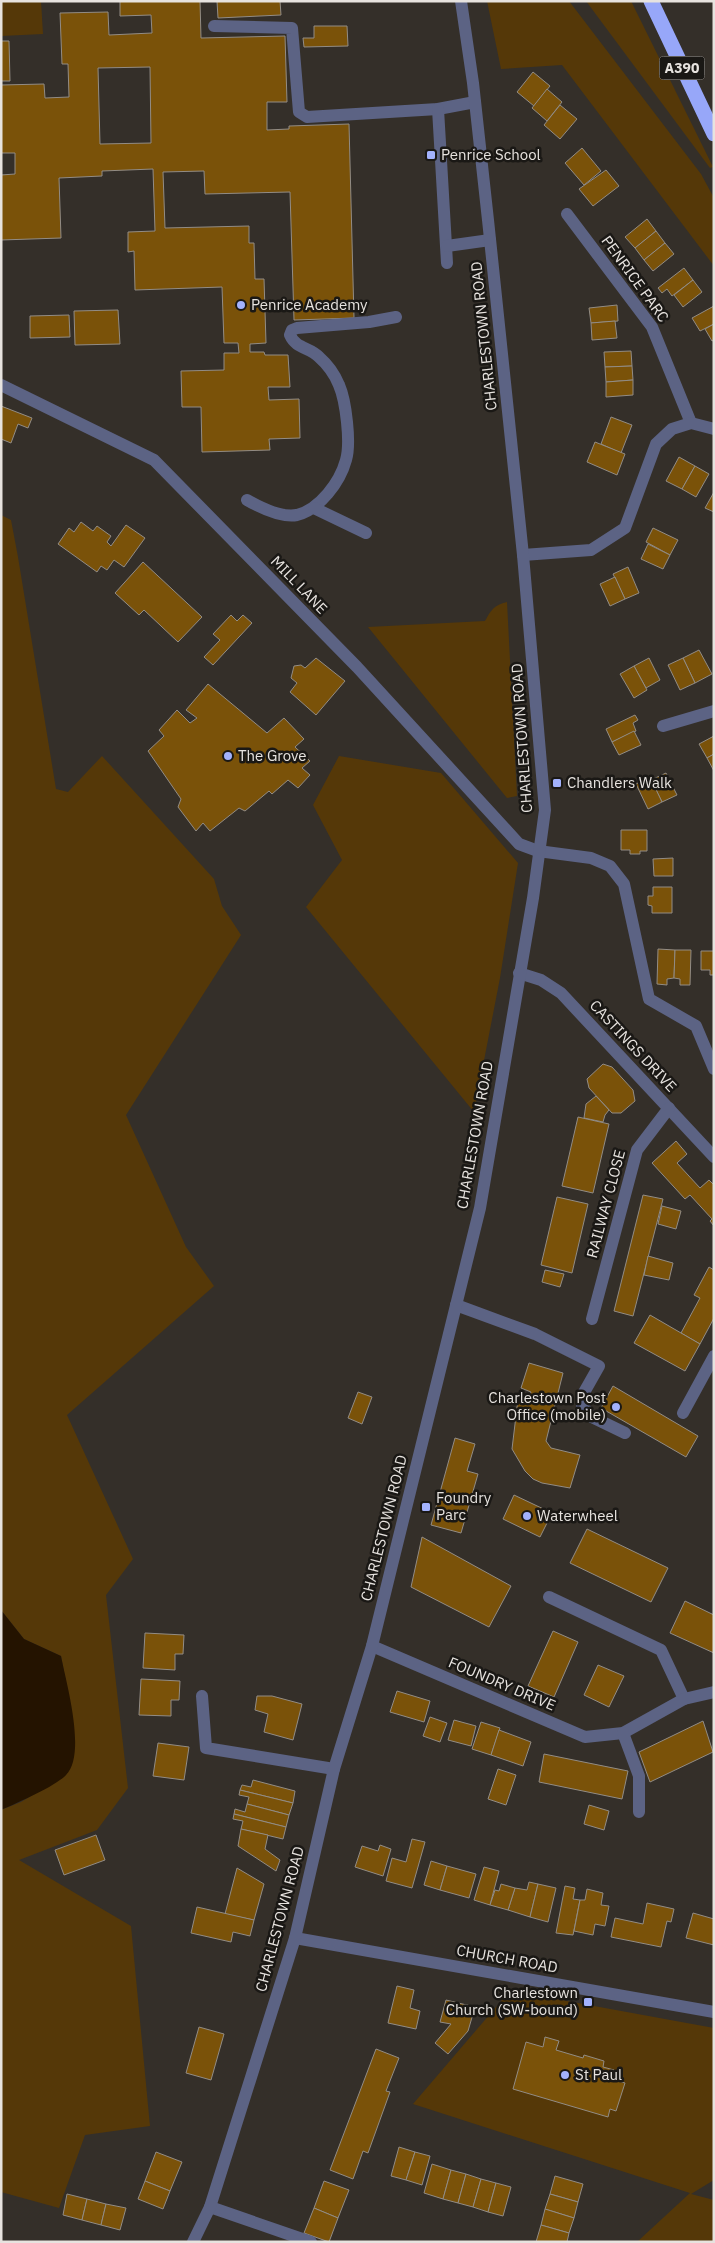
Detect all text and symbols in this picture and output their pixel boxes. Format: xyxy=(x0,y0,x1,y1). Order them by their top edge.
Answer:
road number: A390 xyxy=(660,56,704,80)
place label: Penrice School xyxy=(441,145,541,164)
marker: Penrice School xyxy=(425,149,437,161)
street label: PENRICE PARC xyxy=(598,232,673,326)
street label: CHARLESTOWN ROAD xyxy=(466,261,501,412)
place label: Penrice Academy xyxy=(251,295,368,314)
marker: Penrice Academy xyxy=(235,299,247,311)
street label: MILL LANE xyxy=(267,552,332,618)
street label: CHARLESTOWN ROAD xyxy=(507,663,536,813)
place label: The Grove xyxy=(238,746,307,765)
marker: The Grove xyxy=(222,750,234,762)
place label: Chandlers Walk xyxy=(567,773,672,792)
marker: Chandlers Walk xyxy=(551,777,563,789)
street label: CASTINGS DRIVE xyxy=(586,996,681,1096)
street label: CHARLESTOWN ROAD xyxy=(452,1059,497,1210)
street label: RAILWAY CLOSE xyxy=(582,1148,629,1260)
place label: Charlestown Post Office (mobile) xyxy=(488,1388,606,1424)
marker: Charlestown Post Office (mobile) xyxy=(610,1401,622,1413)
street label: CHARLESTOWN ROAD xyxy=(356,1453,411,1603)
place label: Foundry Parc xyxy=(436,1488,492,1524)
marker: Foundry Parc xyxy=(420,1501,432,1513)
place label: Waterwheel xyxy=(537,1506,618,1525)
marker: Waterwheel xyxy=(521,1510,533,1522)
street label: FOUNDRY DRIVE xyxy=(446,1652,559,1715)
street label: CHARLESTOWN ROAD xyxy=(251,1844,308,1994)
street label: CHURCH ROAD xyxy=(455,1940,559,1977)
place label: Charlestown Church (SW-bound) xyxy=(446,1983,578,2019)
marker: Charlestown Church (SW-bound) xyxy=(582,1996,594,2008)
place label: St Paul xyxy=(575,2065,622,2084)
marker: St Paul xyxy=(559,2069,571,2081)

